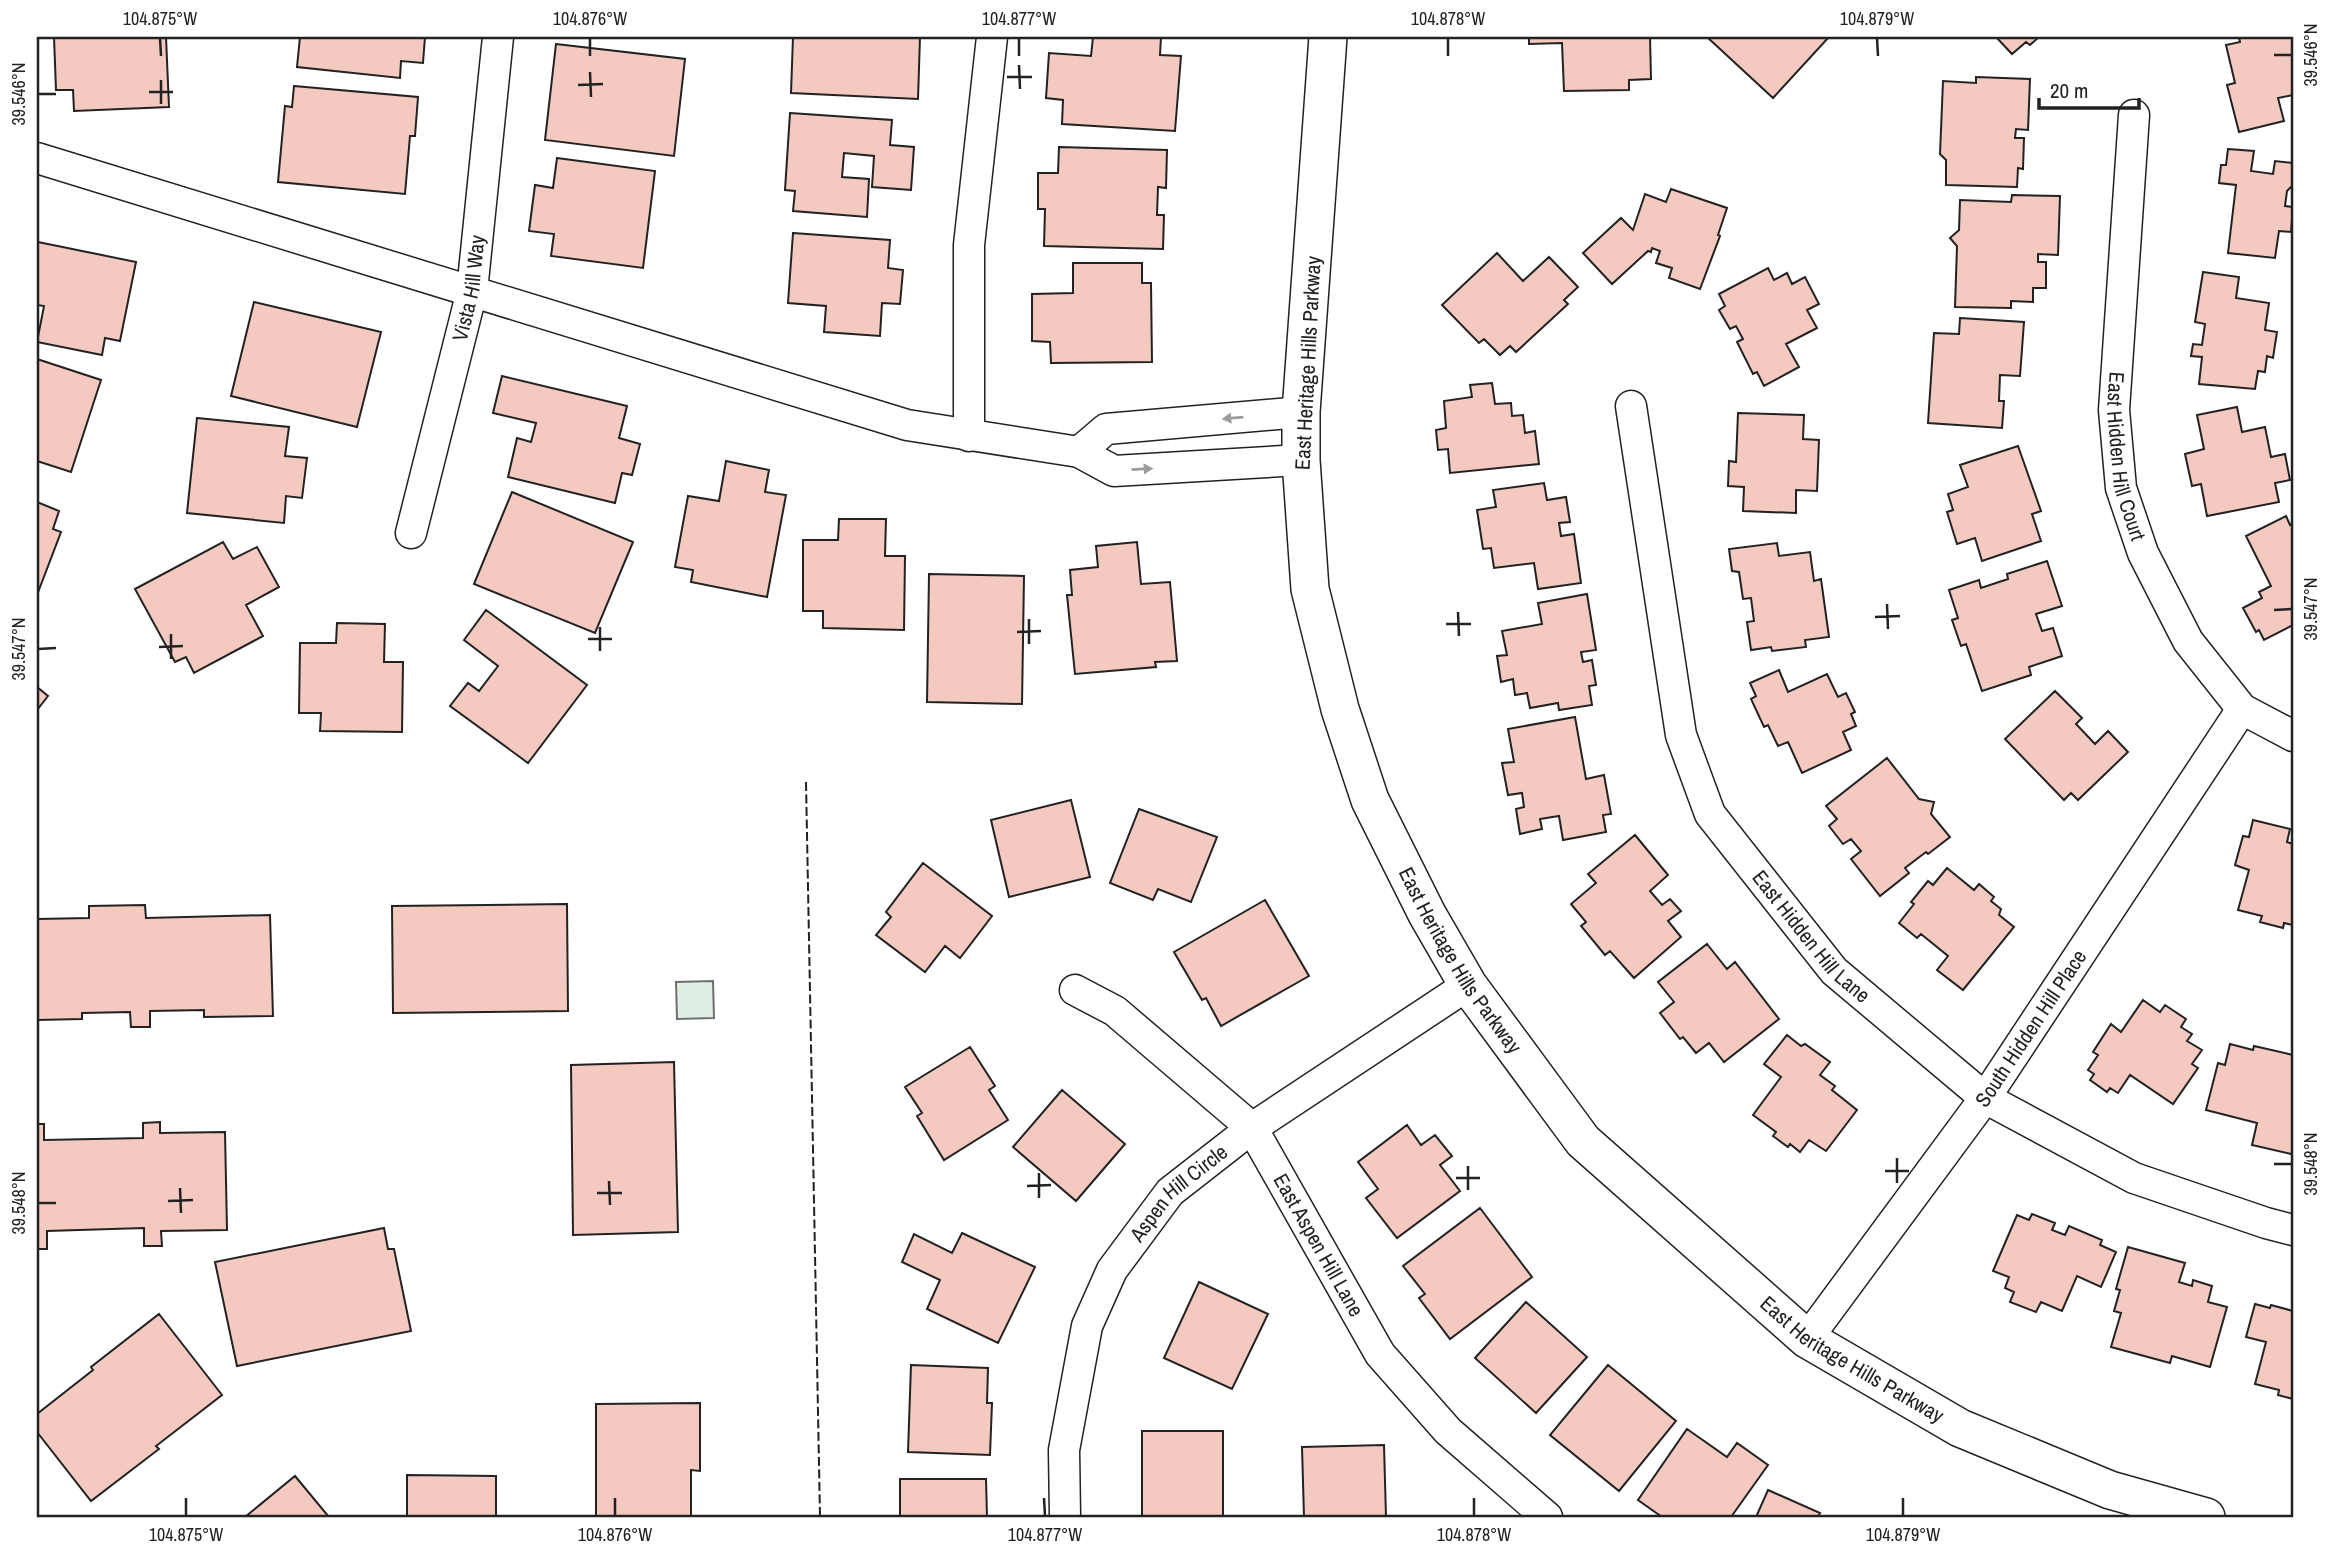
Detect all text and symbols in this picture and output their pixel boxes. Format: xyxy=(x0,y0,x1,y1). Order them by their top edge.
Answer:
text: 104.875°W xyxy=(123,6,197,31)
text: 104.876°W xyxy=(553,6,627,31)
text: 104.877°W xyxy=(982,6,1056,31)
text: 104.878°W xyxy=(1411,6,1485,31)
text: 104.879°W xyxy=(1840,6,1914,31)
text: 39.546°N xyxy=(2298,24,2323,87)
text: 39.546°N xyxy=(6,63,31,126)
scale bar xyxy=(2039,66,2139,110)
text: 20 m xyxy=(2050,76,2088,105)
street label: Vista Hill Way xyxy=(445,233,492,344)
street label: East Heritage Hills Parkway xyxy=(1287,255,1328,471)
street label: East Hidden Hill Court xyxy=(2100,371,2153,545)
one-way arrow xyxy=(1222,413,1244,424)
one-way arrow xyxy=(1132,463,1154,474)
text: 39.547°N xyxy=(2298,578,2323,641)
text: 39.547°N xyxy=(6,618,31,681)
street label: East Heritage Hills Parkway xyxy=(1392,862,1529,1060)
street label: East Hidden Hill Lane xyxy=(1746,864,1876,1009)
street label: South Hidden Hill Place xyxy=(1968,944,2093,1113)
text: 39.548°N xyxy=(2298,1133,2323,1196)
street label: Aspen Hill Circle xyxy=(1122,1137,1233,1248)
street label: East Aspen Hill Lane xyxy=(1267,1168,1371,1322)
text: 39.548°N xyxy=(6,1172,31,1235)
street label: East Heritage Hills Parkway xyxy=(1754,1289,1950,1430)
text: 104.875°W xyxy=(149,1522,223,1547)
text: 104.876°W xyxy=(578,1522,652,1547)
text: 104.877°W xyxy=(1008,1522,1082,1547)
text: 104.878°W xyxy=(1437,1522,1511,1547)
text: 104.879°W xyxy=(1866,1522,1940,1547)

